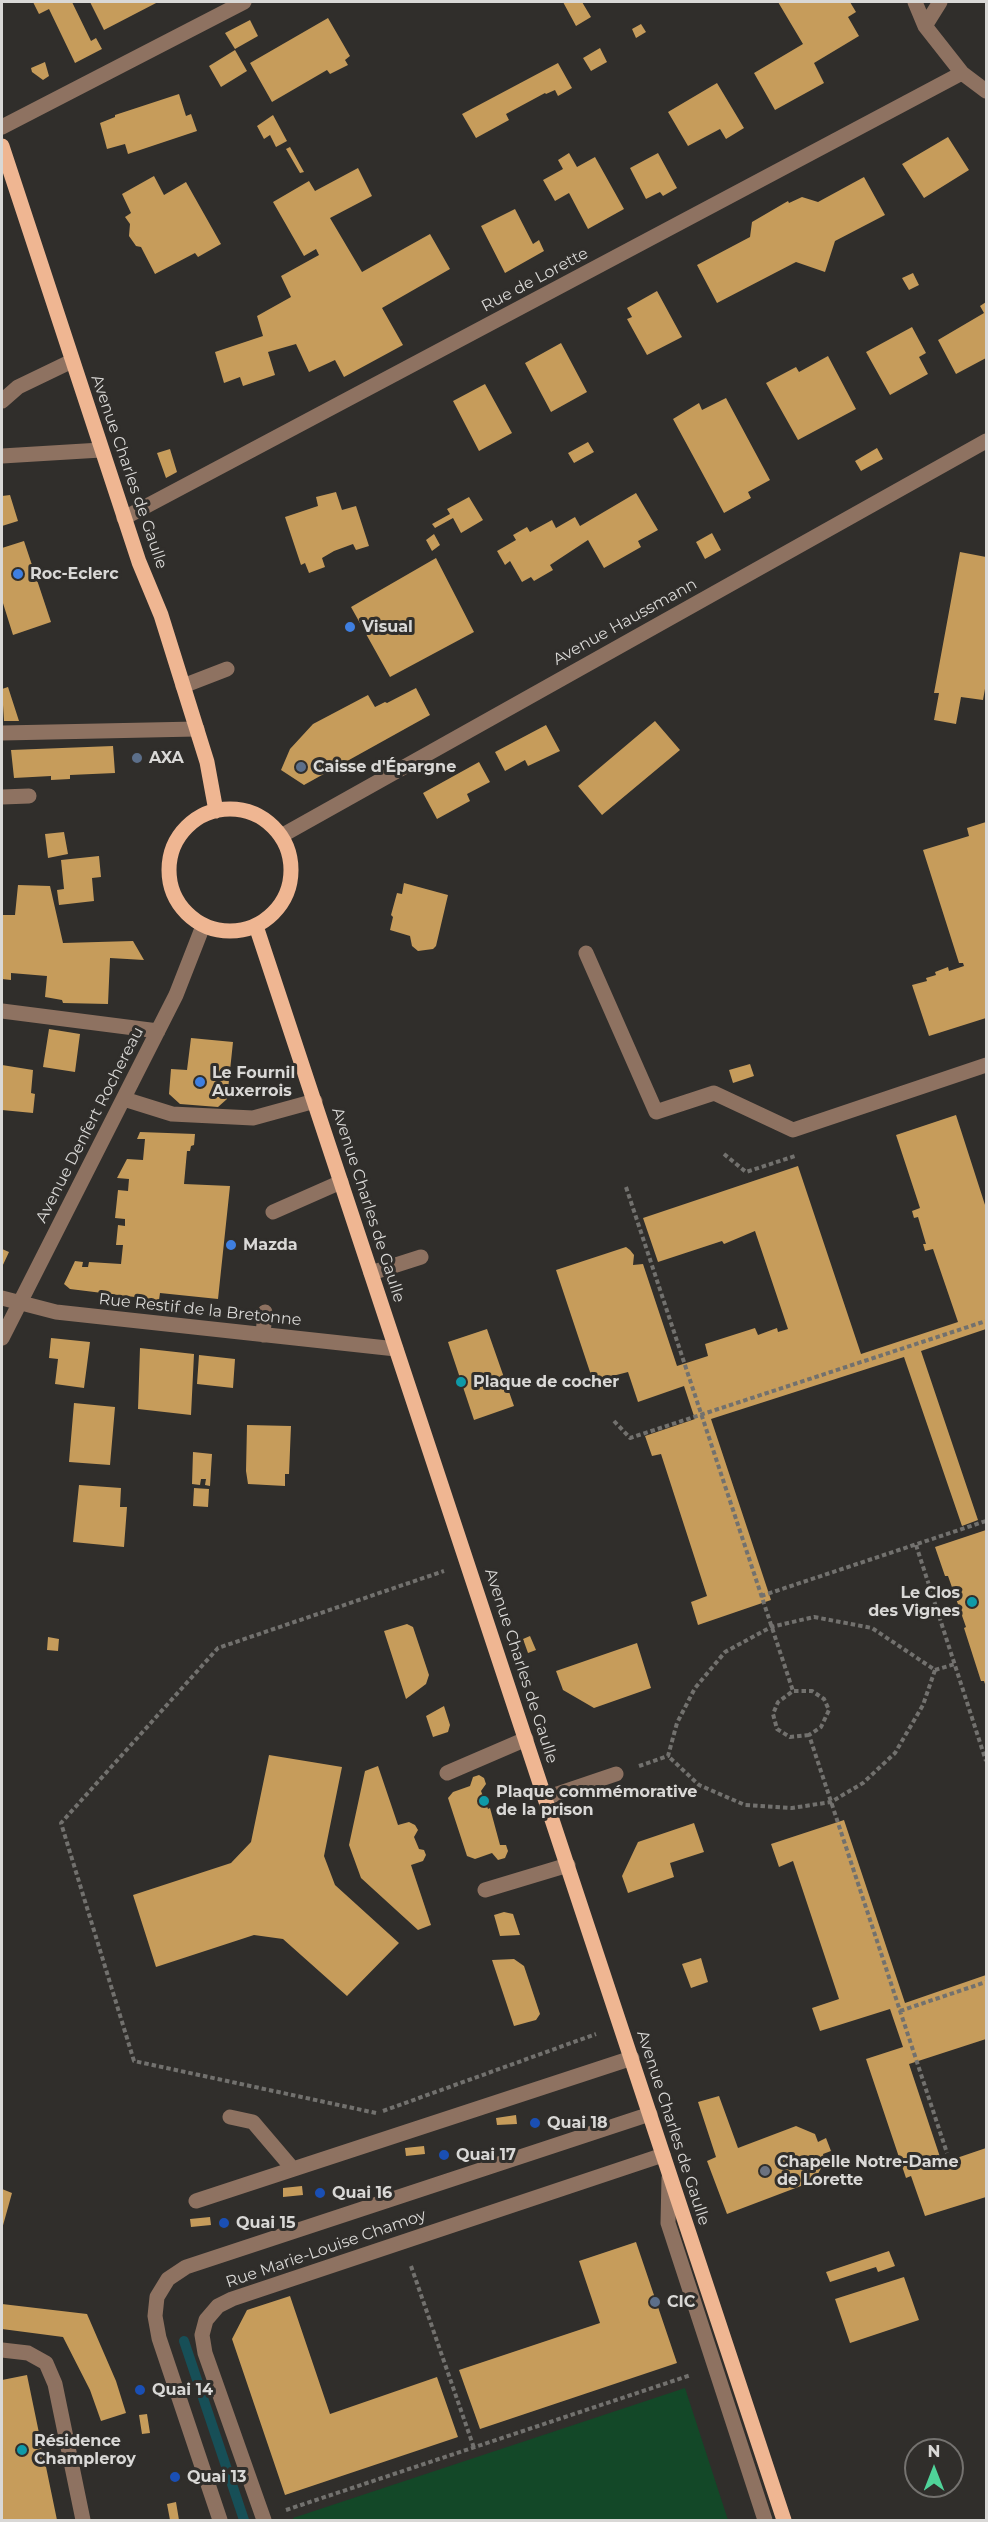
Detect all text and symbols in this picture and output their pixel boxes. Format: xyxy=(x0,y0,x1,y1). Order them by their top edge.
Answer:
street label: Rue de Lorette xyxy=(478,244,592,316)
street label: Avenue Charles de Gaulle xyxy=(87,372,171,572)
place label: Roc-Eclerc xyxy=(30,564,119,584)
marker: Roc-Eclerc xyxy=(11,567,25,581)
street label: Avenue Haussmann xyxy=(550,574,700,670)
place label: Visual xyxy=(362,617,413,637)
marker: Visual xyxy=(343,620,357,634)
place label: AXA xyxy=(149,748,184,768)
marker: AXA xyxy=(130,751,144,765)
place label: Caisse d'Épargne xyxy=(313,757,456,777)
marker: Caisse d'Épargne xyxy=(294,760,308,774)
street label: Avenue Denfert Rochereau xyxy=(32,1024,148,1226)
place label: Le Fournil Auxerrois xyxy=(212,1063,295,1101)
marker: Le Fournil Auxerrois xyxy=(193,1075,207,1089)
street label: Avenue Charles de Gaulle xyxy=(327,1105,409,1305)
place label: Mazda xyxy=(243,1235,298,1255)
marker: Mazda xyxy=(224,1238,238,1252)
street label: Rue Restif de la Bretonne xyxy=(98,1290,302,1330)
place label: Plaque de cocher xyxy=(473,1372,619,1392)
marker: Plaque de cocher xyxy=(454,1375,468,1389)
street label: Avenue Charles de Gaulle xyxy=(480,1566,562,1766)
place label: Le Clos des Vignes xyxy=(868,1583,960,1621)
marker: Le Clos des Vignes xyxy=(965,1595,979,1609)
place label: Plaque commémorative de la prison xyxy=(496,1782,697,1820)
marker: Plaque commémorative de la prison xyxy=(477,1794,491,1808)
street label: Avenue Charles de Gaulle xyxy=(632,2028,714,2228)
place label: Quai 18 xyxy=(547,2113,608,2133)
marker: Quai 18 xyxy=(528,2116,542,2130)
place label: Quai 17 xyxy=(456,2145,516,2165)
marker: Quai 17 xyxy=(437,2148,451,2162)
place label: Chapelle Notre-Dame de Lorette xyxy=(777,2152,958,2190)
marker: Chapelle Notre-Dame de Lorette xyxy=(758,2164,772,2178)
place label: Quai 16 xyxy=(332,2183,392,2203)
marker: Quai 16 xyxy=(313,2186,327,2200)
street label: Rue Marie-Louise Chamoy xyxy=(223,2206,429,2292)
place label: Quai 15 xyxy=(236,2213,296,2233)
marker: Quai 15 xyxy=(217,2216,231,2230)
place label: CIC xyxy=(667,2292,695,2312)
marker: CIC xyxy=(648,2295,662,2309)
place label: Quai 14 xyxy=(152,2380,213,2400)
marker: Quai 14 xyxy=(133,2383,147,2397)
place label: Résidence Champleroy xyxy=(34,2431,136,2469)
north arrow xyxy=(904,2438,964,2498)
text: N xyxy=(928,2442,940,2461)
marker: Résidence Champleroy xyxy=(15,2443,29,2457)
place label: Quai 13 xyxy=(187,2467,246,2487)
marker: Quai 13 xyxy=(168,2470,182,2484)

